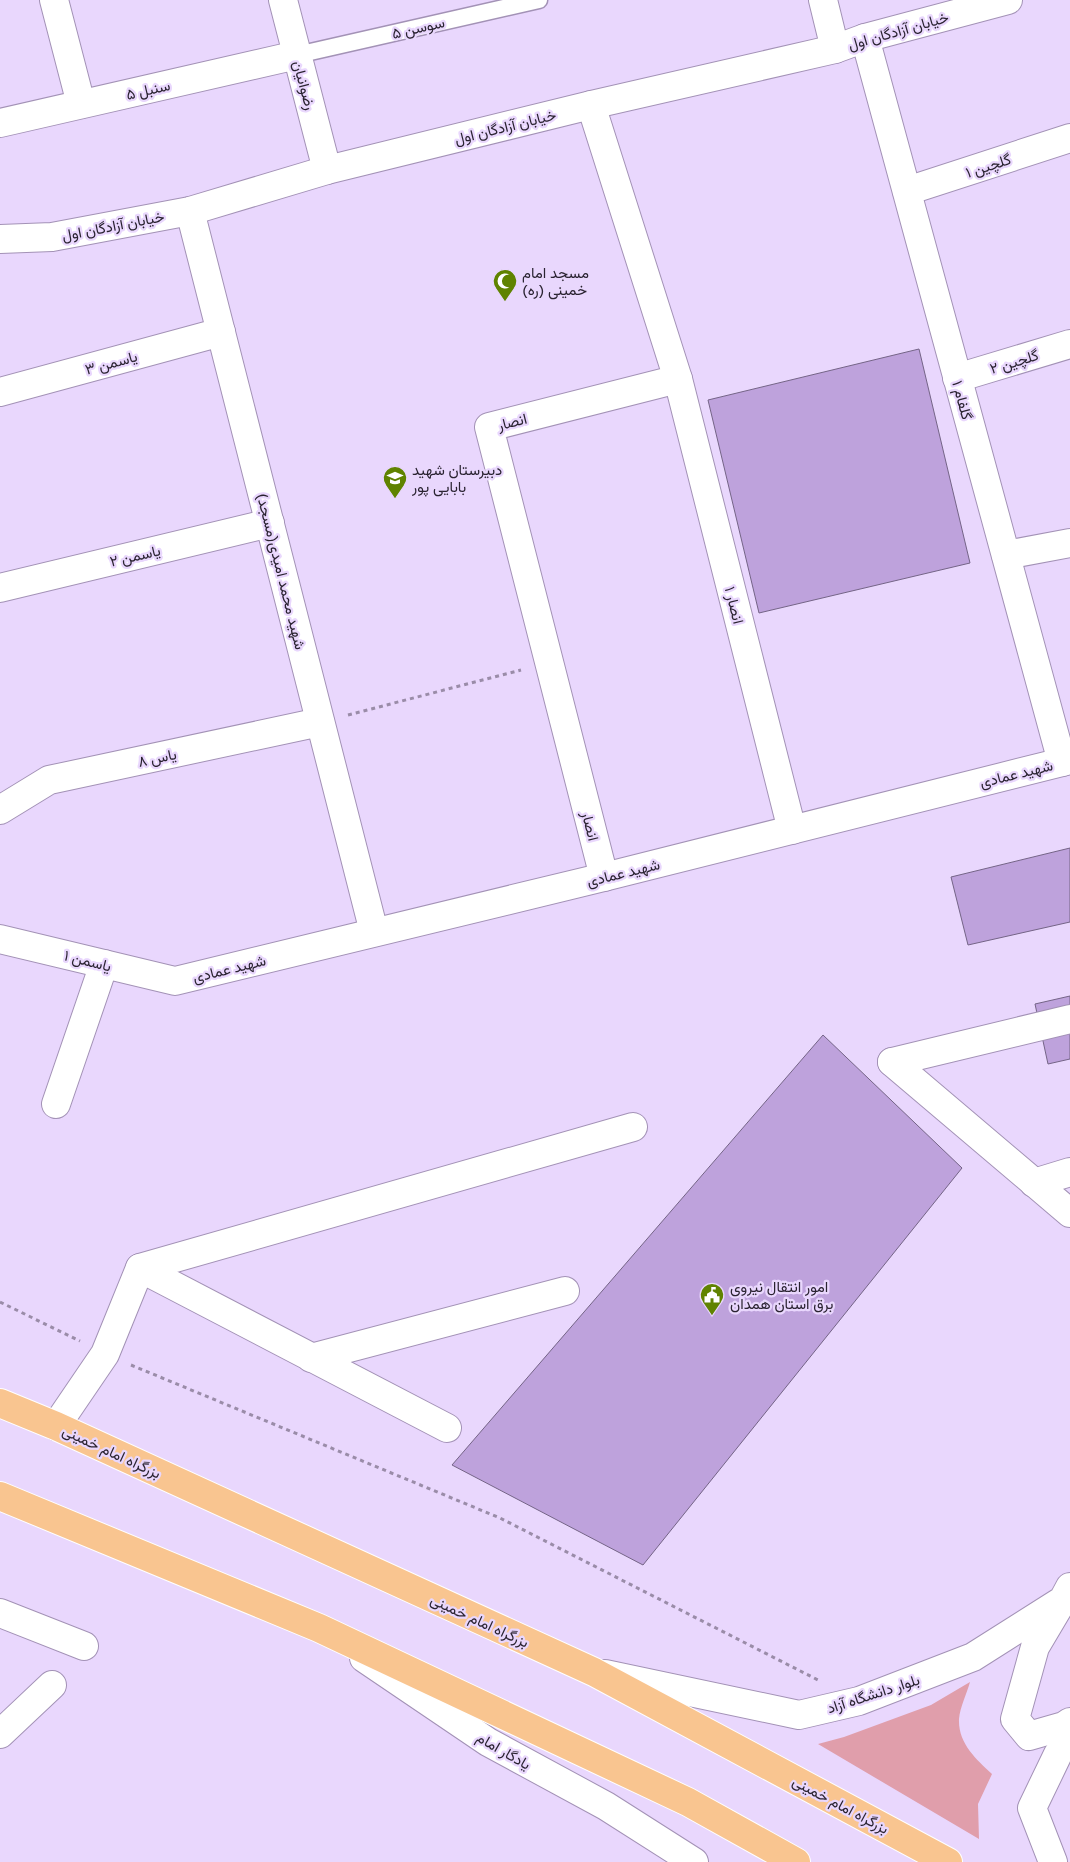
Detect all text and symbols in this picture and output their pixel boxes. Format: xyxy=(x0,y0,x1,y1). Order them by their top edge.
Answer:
street label: خیابان آزادگان اول xyxy=(846,7,951,54)
street label: سوسن ۵ xyxy=(390,12,447,44)
street label: رضوانیان xyxy=(289,58,320,112)
street label: سنبل ۵ xyxy=(124,75,172,104)
street label: خیابان آزادگان اول xyxy=(452,105,558,148)
street label: گلچین ۱ xyxy=(963,149,1014,183)
street label: خیابان آزادگان اول xyxy=(60,206,166,245)
place label: مسجد امام خمینی (ره) xyxy=(522,263,589,300)
mosque icon: مسجد امام خمینی (ره) xyxy=(492,268,518,302)
street label: گلچین ۲ xyxy=(987,345,1041,379)
street label: یاسمن ۳ xyxy=(83,346,140,380)
street label: گلفام ۱ xyxy=(947,378,977,422)
street label: انصار xyxy=(494,409,529,435)
place label: دبیرستان شهید بابایی پور xyxy=(411,460,502,497)
school or university icon: دبیرستان شهید بابایی پور xyxy=(382,465,408,499)
street label: (مسجد)شهید محمد امیدی xyxy=(252,491,310,652)
street label: یاسمن ۲ xyxy=(108,540,163,572)
street label: انصار ۱ xyxy=(721,584,748,626)
street label: یاس ۸ xyxy=(136,744,178,772)
street label: شهید عمادی xyxy=(978,755,1055,793)
street label: انصار xyxy=(577,808,603,843)
street label: شهید عمادی xyxy=(585,854,662,892)
street label: یاسمن ۱ xyxy=(62,945,113,976)
street label: شهید عمادی xyxy=(191,950,268,988)
place label: امور انتقال نیروی برق استان همدان xyxy=(730,1277,833,1313)
public building icon: امور انتقال نیروی برق استان همدان xyxy=(699,1282,725,1316)
street label: بزرگراه امام خمینی xyxy=(59,1420,164,1483)
street label: بزرگراه امام خمینی xyxy=(427,1589,532,1652)
street label: بلوار دانشگاه آزاد xyxy=(824,1670,922,1717)
street label: یادگار امام xyxy=(473,1727,534,1774)
street label: بزرگراه امام خمینی xyxy=(789,1771,892,1839)

